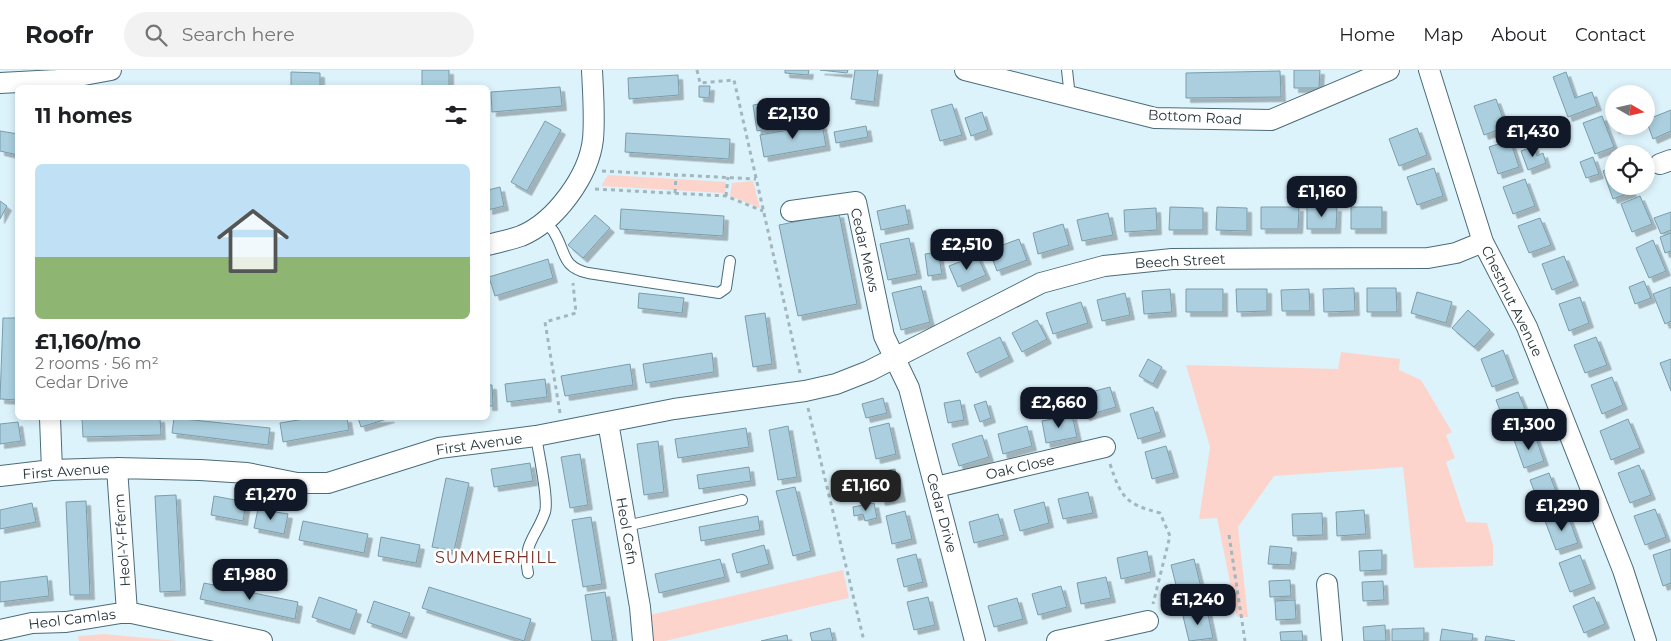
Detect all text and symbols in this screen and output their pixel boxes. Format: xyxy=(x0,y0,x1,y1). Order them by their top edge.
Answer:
search box xyxy=(124,12,474,57)
text: Roofr xyxy=(25,20,94,49)
icon: search xyxy=(142,21,170,49)
text: Search here xyxy=(182,23,295,46)
text: Home xyxy=(1339,24,1395,46)
text: Map xyxy=(1423,24,1463,46)
text: About xyxy=(1491,24,1547,46)
text: Contact xyxy=(1575,24,1646,46)
north arrow xyxy=(1605,85,1655,135)
map controls xyxy=(1605,85,1655,195)
pin: £2,130 xyxy=(752,98,834,140)
icon: filters xyxy=(442,101,470,129)
text: 11 homes xyxy=(35,103,132,128)
text: £2,130 xyxy=(768,104,818,123)
street label: Bottom Road xyxy=(1148,106,1242,128)
pin: £1,430 xyxy=(1492,116,1574,158)
text: £1,430 xyxy=(1507,122,1559,141)
button: locate xyxy=(1605,145,1655,195)
pin: £1,160 xyxy=(1281,176,1363,218)
text: £1,160 xyxy=(1298,182,1346,201)
icon: home xyxy=(208,196,298,286)
street label: Cedar Mews xyxy=(847,206,883,294)
pin: £2,510 xyxy=(926,228,1008,271)
text: £2,510 xyxy=(942,235,992,254)
street label: Chestnut Avenue xyxy=(1477,242,1547,360)
street label: Beech Street xyxy=(1134,250,1226,272)
text: £1,160/mo xyxy=(35,329,141,354)
text: 2 rooms · 56 m² xyxy=(35,354,159,373)
text: Cedar Drive xyxy=(35,373,128,392)
pin: £2,660 xyxy=(1018,386,1100,429)
text: £2,660 xyxy=(1031,393,1087,412)
pin: £1,300 xyxy=(1488,408,1570,451)
text: £1,300 xyxy=(1503,415,1555,434)
street label: First Avenue xyxy=(435,429,523,459)
street label: Oak Close xyxy=(984,450,1056,484)
street label: First Avenue xyxy=(22,459,110,483)
pin: £1,160 xyxy=(825,470,907,512)
street label: Cedar Drive xyxy=(923,471,961,555)
text: £1,160 xyxy=(842,476,890,495)
pin: £1,270 xyxy=(230,478,312,521)
text: £1,270 xyxy=(245,485,297,504)
pin: £1,290 xyxy=(1521,490,1603,532)
street label: Heol-Y-Fferm xyxy=(110,493,134,587)
street label: Heol Cefn xyxy=(612,496,642,566)
text: £1,290 xyxy=(1536,496,1588,515)
district label: SUMMERHILL xyxy=(435,548,557,567)
pin: £1,980 xyxy=(209,558,291,601)
text: £1,980 xyxy=(224,565,277,584)
pin: £1,240 xyxy=(1157,584,1239,626)
text: £1,240 xyxy=(1172,590,1224,609)
street label: Heol Camlas xyxy=(27,605,117,633)

